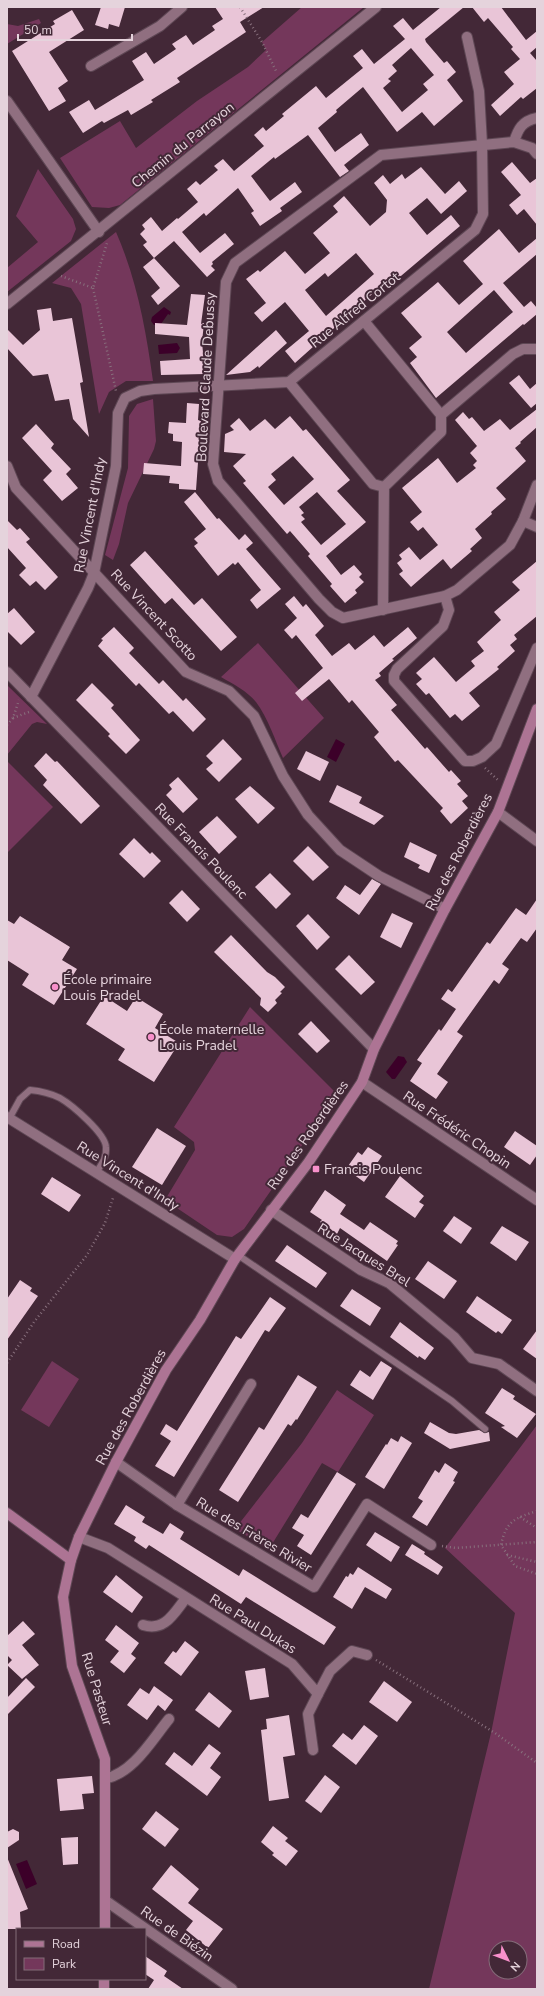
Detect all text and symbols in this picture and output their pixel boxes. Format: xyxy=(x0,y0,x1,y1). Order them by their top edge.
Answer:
scale bar xyxy=(18,16,132,42)
text: 50 m xyxy=(24,22,52,38)
street label: Chemin du Parrayon xyxy=(128,98,238,192)
street label: Rue Alfred Cortot xyxy=(306,268,404,352)
street label: Boulevard Claude Debussy xyxy=(192,291,220,462)
street label: Rue Vincent d'Indy xyxy=(69,455,111,574)
street label: Rue Vincent Scotto xyxy=(106,565,202,665)
street label: Rue des Roberdières xyxy=(421,790,497,914)
street label: Rue Francis Poulenc xyxy=(150,799,252,903)
place label: École primaire Louis Pradel xyxy=(63,970,152,1005)
marker: École primaire Louis Pradel xyxy=(50,982,60,992)
place label: École maternelle Louis Pradel xyxy=(159,1020,264,1055)
marker: École maternelle Louis Pradel xyxy=(146,1032,156,1042)
street label: Rue des Roberdières xyxy=(263,1076,353,1194)
street label: Rue Frédéric Chopin xyxy=(399,1087,515,1173)
street label: Rue Vincent d'Indy xyxy=(73,1137,184,1216)
place label: Francis Poulenc xyxy=(324,1160,423,1179)
marker: Francis Poulenc xyxy=(311,1164,321,1174)
street label: Rue Jacques Brel xyxy=(314,1219,415,1292)
street label: Rue des Roberdières xyxy=(91,1345,171,1468)
street label: Rue des Frères Rivier xyxy=(192,1493,316,1577)
street label: Rue Paul Dukas xyxy=(206,1590,300,1658)
street label: Rue Pasteur xyxy=(77,1650,117,1728)
street label: Rue de Biézin xyxy=(137,1902,217,1966)
legend xyxy=(16,1928,146,1980)
text: Road xyxy=(52,1936,80,1952)
north arrow xyxy=(488,1940,528,1980)
text: Park xyxy=(52,1956,77,1972)
text: N xyxy=(507,1958,523,1974)

